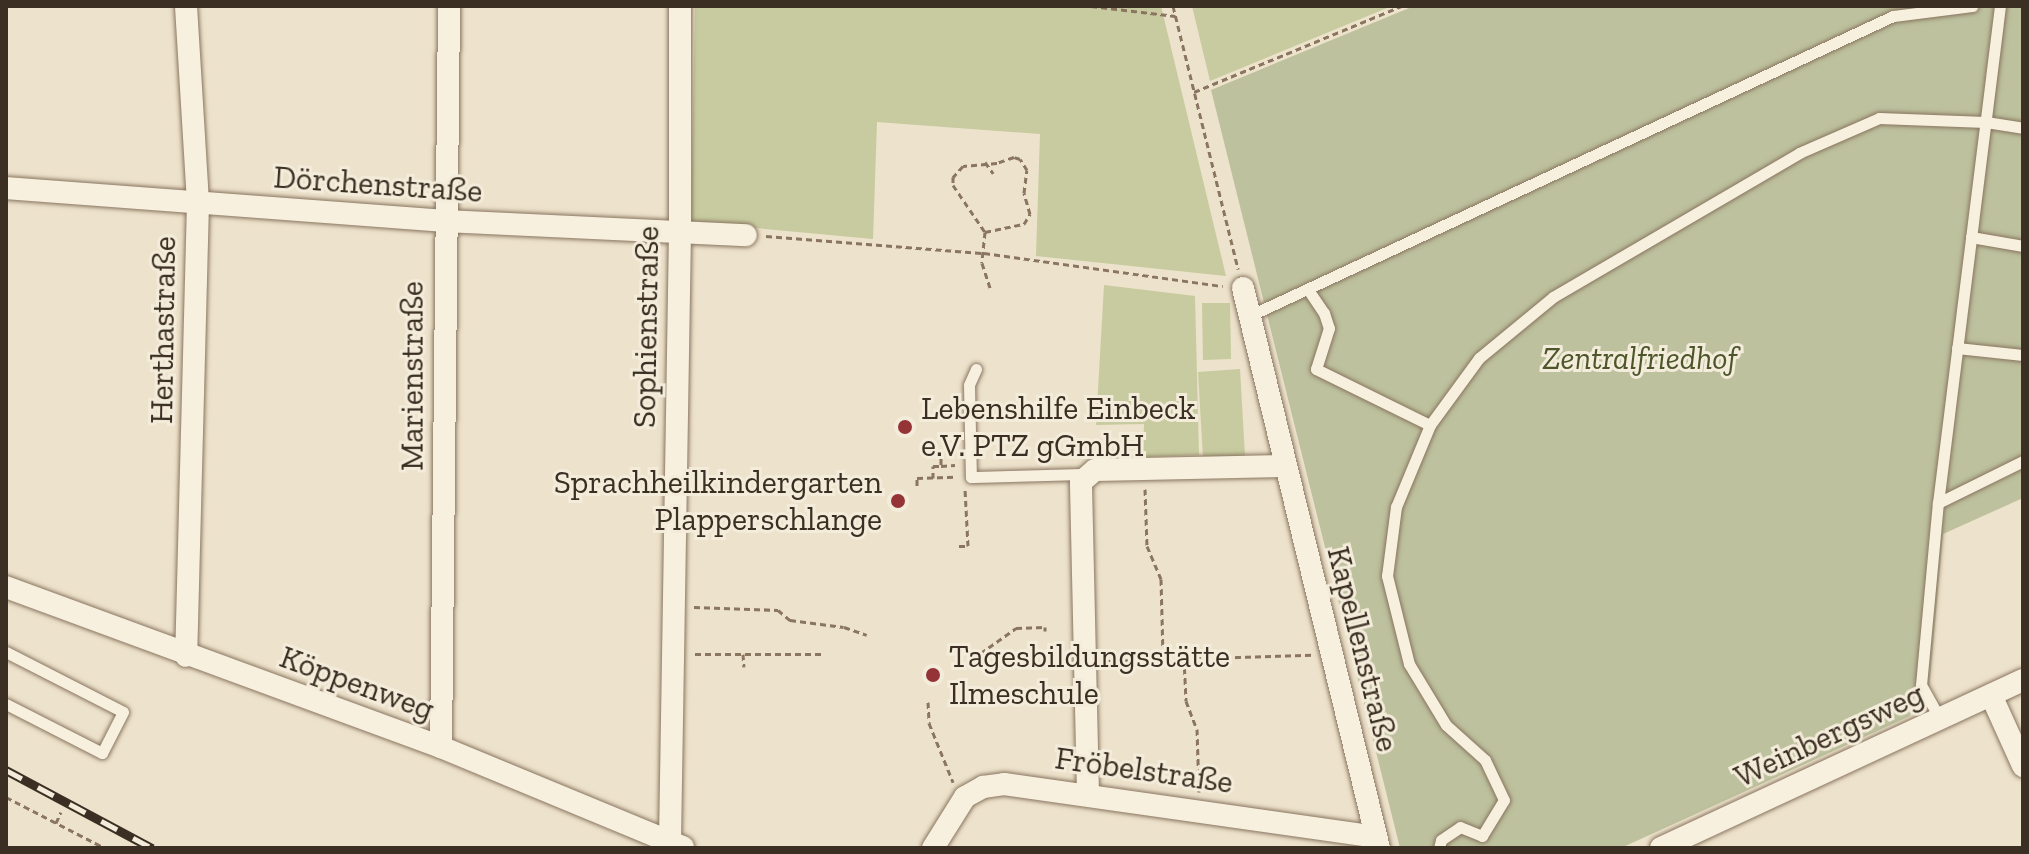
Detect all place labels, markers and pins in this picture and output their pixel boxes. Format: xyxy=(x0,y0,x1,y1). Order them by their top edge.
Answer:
place label: Lebenshilfe Einbeck e.V. PTZ gGmbH xyxy=(921,390,1195,465)
marker: Lebenshilfe Einbeck e.V. PTZ gGmbH xyxy=(896,418,914,436)
place label: Sprachheilkindergarten Plapperschlange xyxy=(554,464,882,539)
marker: Sprachheilkindergarten Plapperschlange xyxy=(889,492,907,510)
place label: Tagesbildungsstätte Ilmeschule xyxy=(949,638,1230,713)
marker: Tagesbildungsstätte Ilmeschule xyxy=(924,666,942,684)

